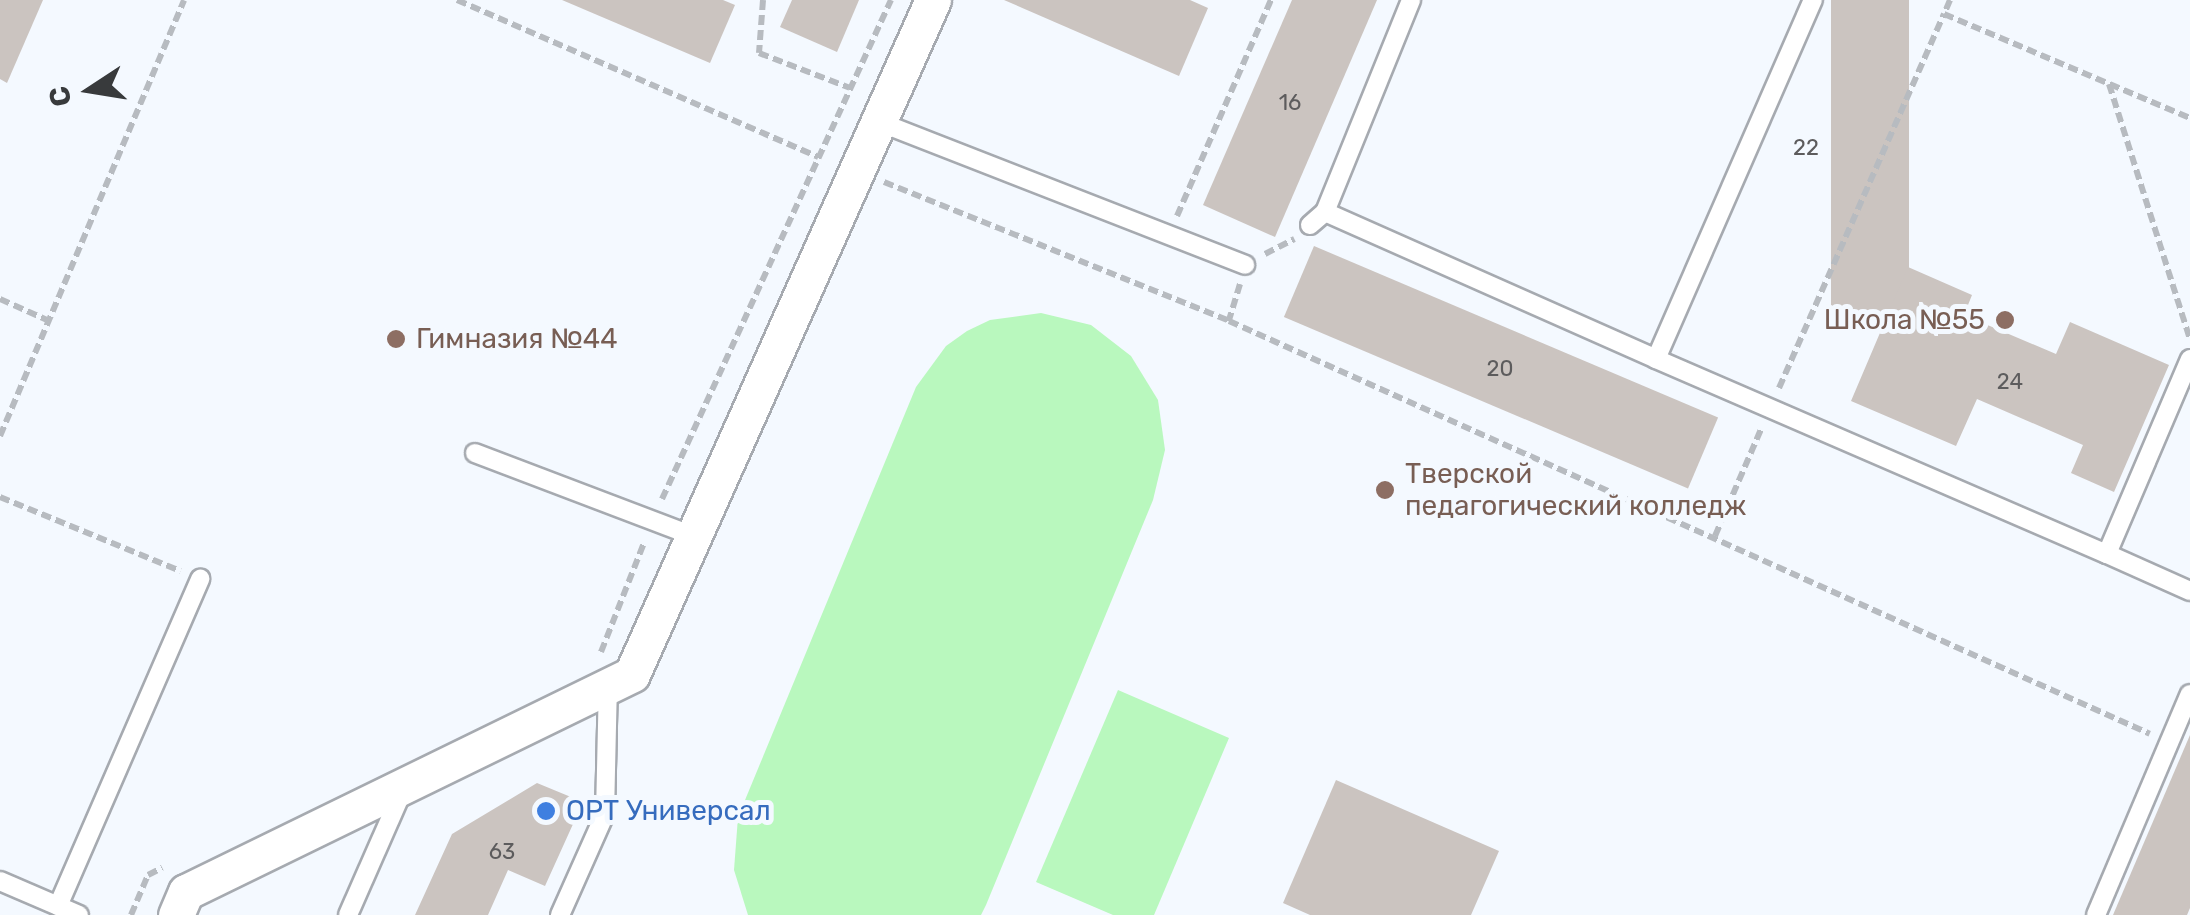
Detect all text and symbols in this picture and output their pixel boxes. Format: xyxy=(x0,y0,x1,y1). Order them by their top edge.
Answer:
north arrow xyxy=(40,40,140,140)
text: С xyxy=(42,83,78,109)
house number: 16 xyxy=(1279,90,1301,116)
house number: 22 xyxy=(1793,135,1819,161)
place label: Школа №55 xyxy=(1824,303,1985,337)
marker: Школа №55 xyxy=(1994,309,2016,331)
place label: Гимназия №44 xyxy=(416,322,618,356)
marker: Гимназия №44 xyxy=(385,328,407,350)
house number: 20 xyxy=(1487,356,1513,382)
house number: 24 xyxy=(1997,369,2023,395)
place label: Тверской педагогический колледж xyxy=(1405,457,1746,523)
marker: Тверской педагогический колледж xyxy=(1374,479,1396,501)
place label: ОРТ Универсал xyxy=(566,794,771,828)
marker: ОРТ Универсал xyxy=(535,800,557,822)
house number: 63 xyxy=(489,839,515,865)

